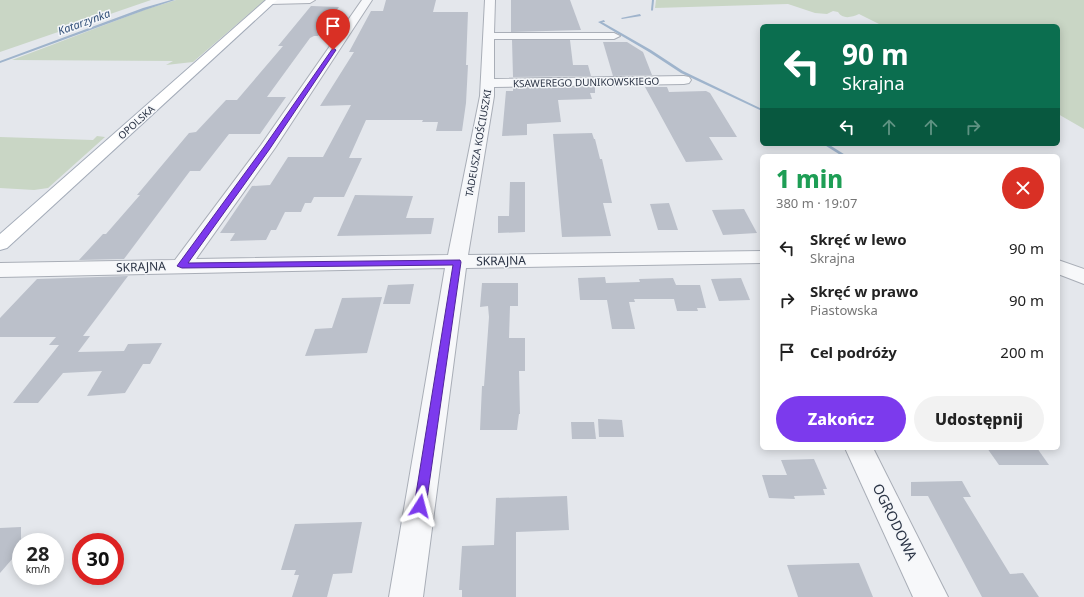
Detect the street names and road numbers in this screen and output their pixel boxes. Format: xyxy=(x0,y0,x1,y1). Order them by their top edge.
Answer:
street label: KSAWEREGO DUNIKOWSKIEGO xyxy=(513,74,659,90)
street label: TADEUSZA KOŚCIUSZKI xyxy=(462,88,494,198)
street label: OPOLSKA xyxy=(115,101,158,142)
street label: SKRAJNA xyxy=(476,252,526,269)
street label: SKRAJNA xyxy=(116,257,167,276)
street label: OGRODOWA xyxy=(869,480,922,563)

